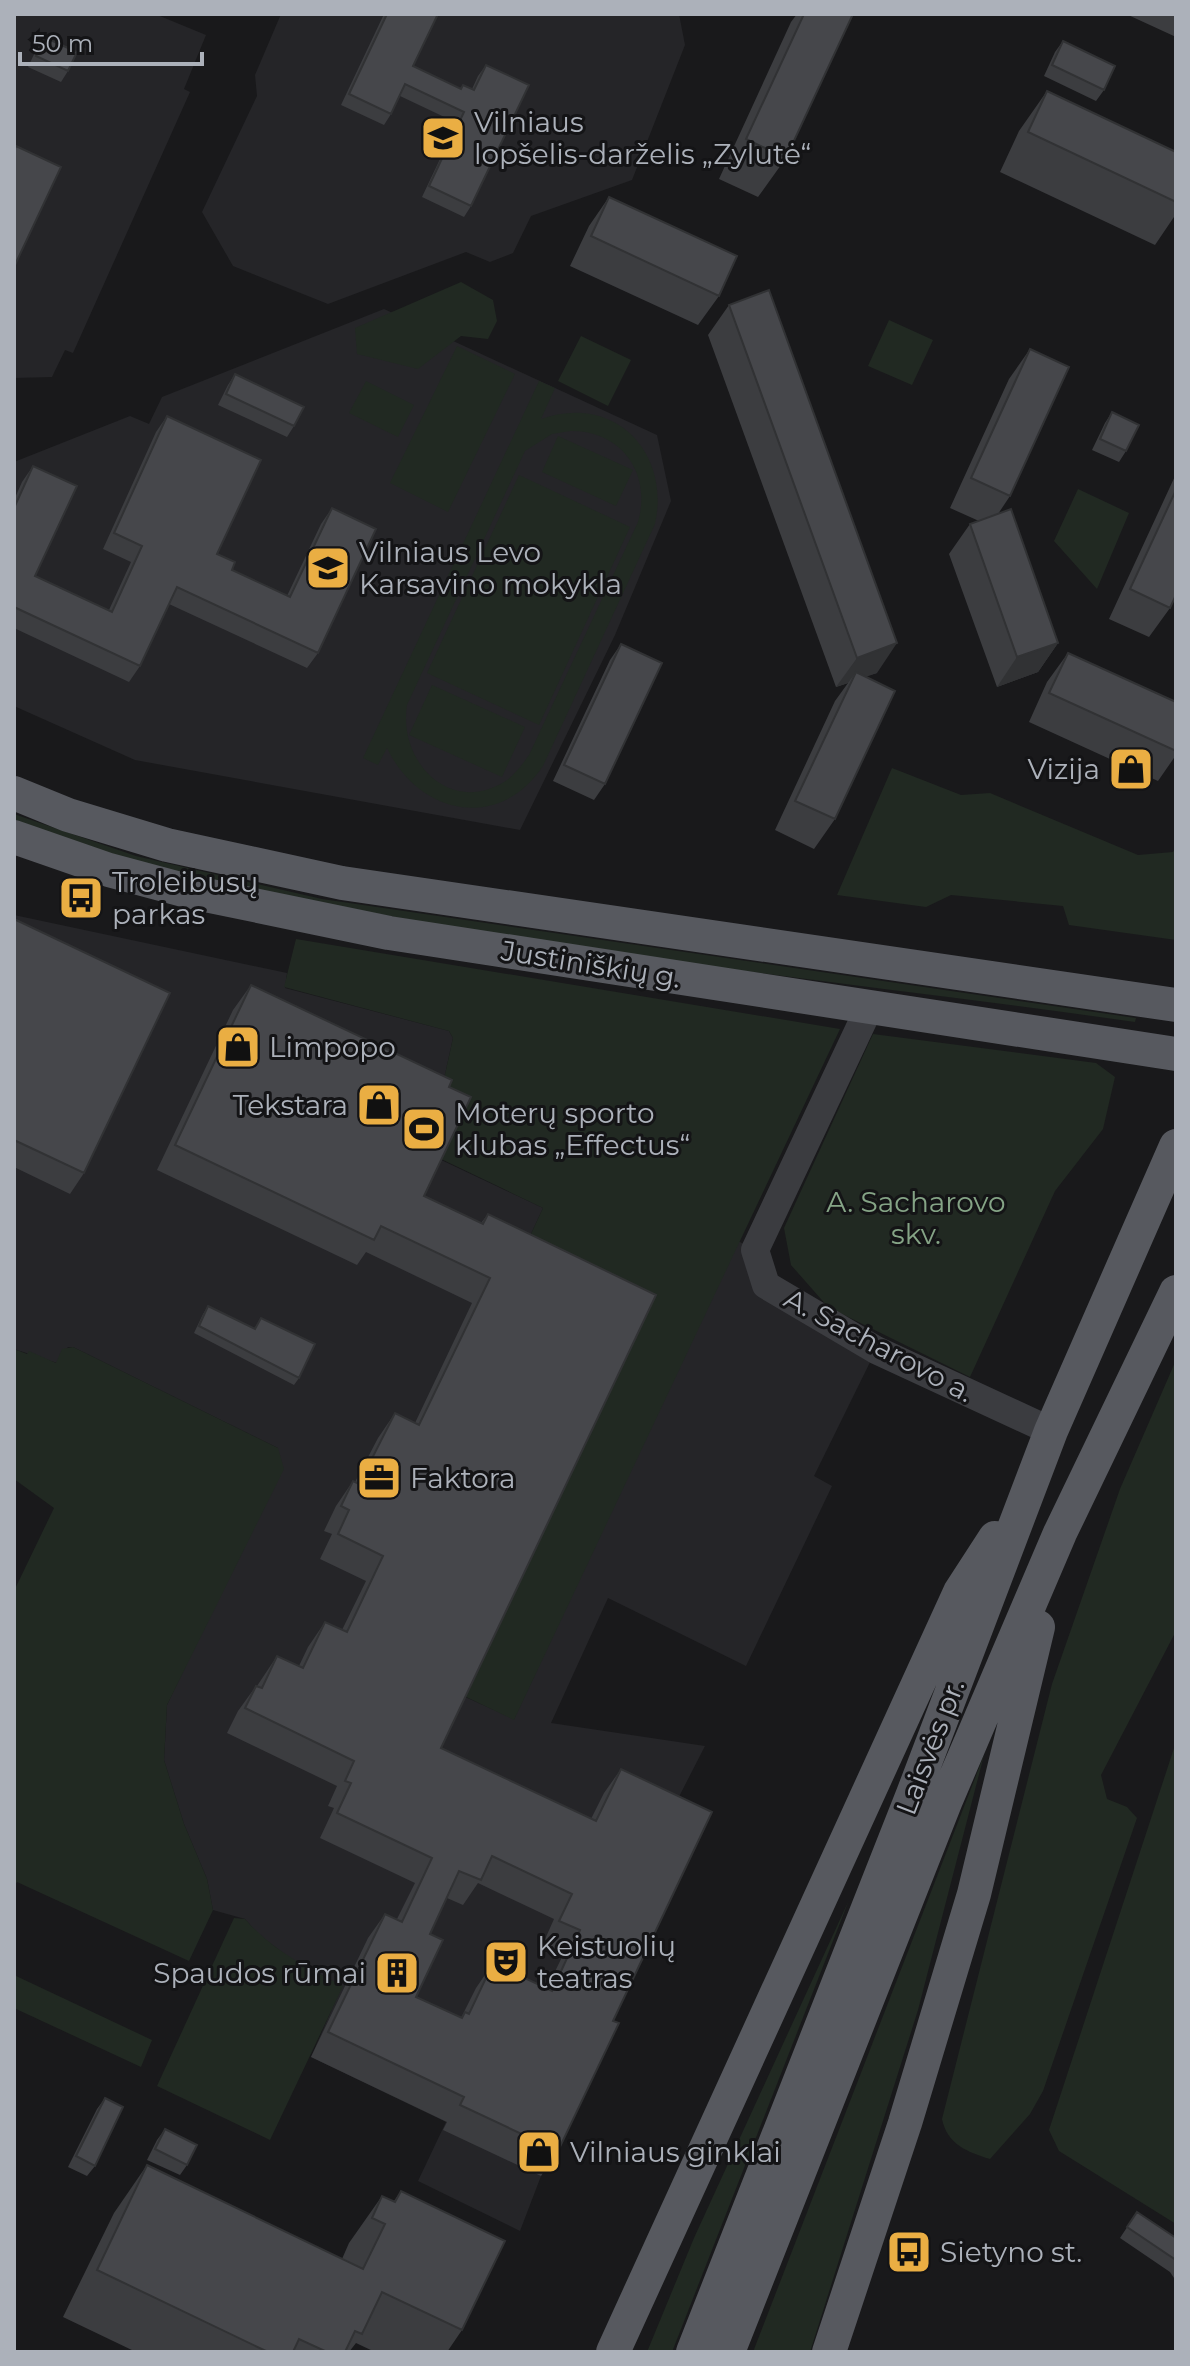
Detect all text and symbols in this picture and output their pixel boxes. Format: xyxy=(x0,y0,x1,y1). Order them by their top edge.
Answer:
scale bar xyxy=(20,16,202,66)
text: 50 m xyxy=(32,29,93,58)
place label: Vilniaus lopšelis-darželis „Zylutė“ xyxy=(474,105,811,171)
school or university icon: Vilniaus lopšelis-darželis „Zylutė“ xyxy=(419,114,467,162)
place label: Vilniaus Levo Karsavino mokykla xyxy=(359,535,622,601)
school or university icon: Vilniaus Levo Karsavino mokykla xyxy=(304,544,352,592)
shop icon: Vizija xyxy=(1107,745,1155,793)
place label: Vizija xyxy=(1027,752,1100,786)
place label: Troleibusų parkas xyxy=(112,865,258,931)
bus stop icon: Troleibusų parkas xyxy=(57,874,105,922)
street label: Justiniškių g. xyxy=(498,933,683,995)
shop icon: Limpopo xyxy=(214,1023,262,1071)
place label: Limpopo xyxy=(269,1030,396,1064)
shop icon: Tekstara xyxy=(355,1081,403,1129)
place label: Tekstara xyxy=(233,1088,348,1122)
place label: Moterų sporto klubas „Effectus“ xyxy=(455,1096,690,1162)
sports icon: Moterų sporto klubas „Effectus“ xyxy=(400,1105,448,1153)
park label: A. Sacharovo skv. xyxy=(826,1185,1006,1251)
street label: A. Sacharovo a. xyxy=(779,1281,979,1409)
office icon: Faktora xyxy=(355,1454,403,1502)
place label: Faktora xyxy=(410,1461,515,1495)
street label: Laisvės pr. xyxy=(889,1674,971,1820)
place label: Keistuolių teatras xyxy=(537,1929,676,1995)
theatre icon: Keistuolių teatras xyxy=(482,1938,530,1986)
building icon: Spaudos rūmai xyxy=(373,1949,421,1997)
place label: Spaudos rūmai xyxy=(153,1956,366,1990)
shop icon: Vilniaus ginklai xyxy=(515,2128,563,2176)
place label: Vilniaus ginklai xyxy=(570,2135,781,2169)
bus stop icon: Sietyno st. xyxy=(885,2228,933,2276)
place label: Sietyno st. xyxy=(940,2235,1082,2269)

